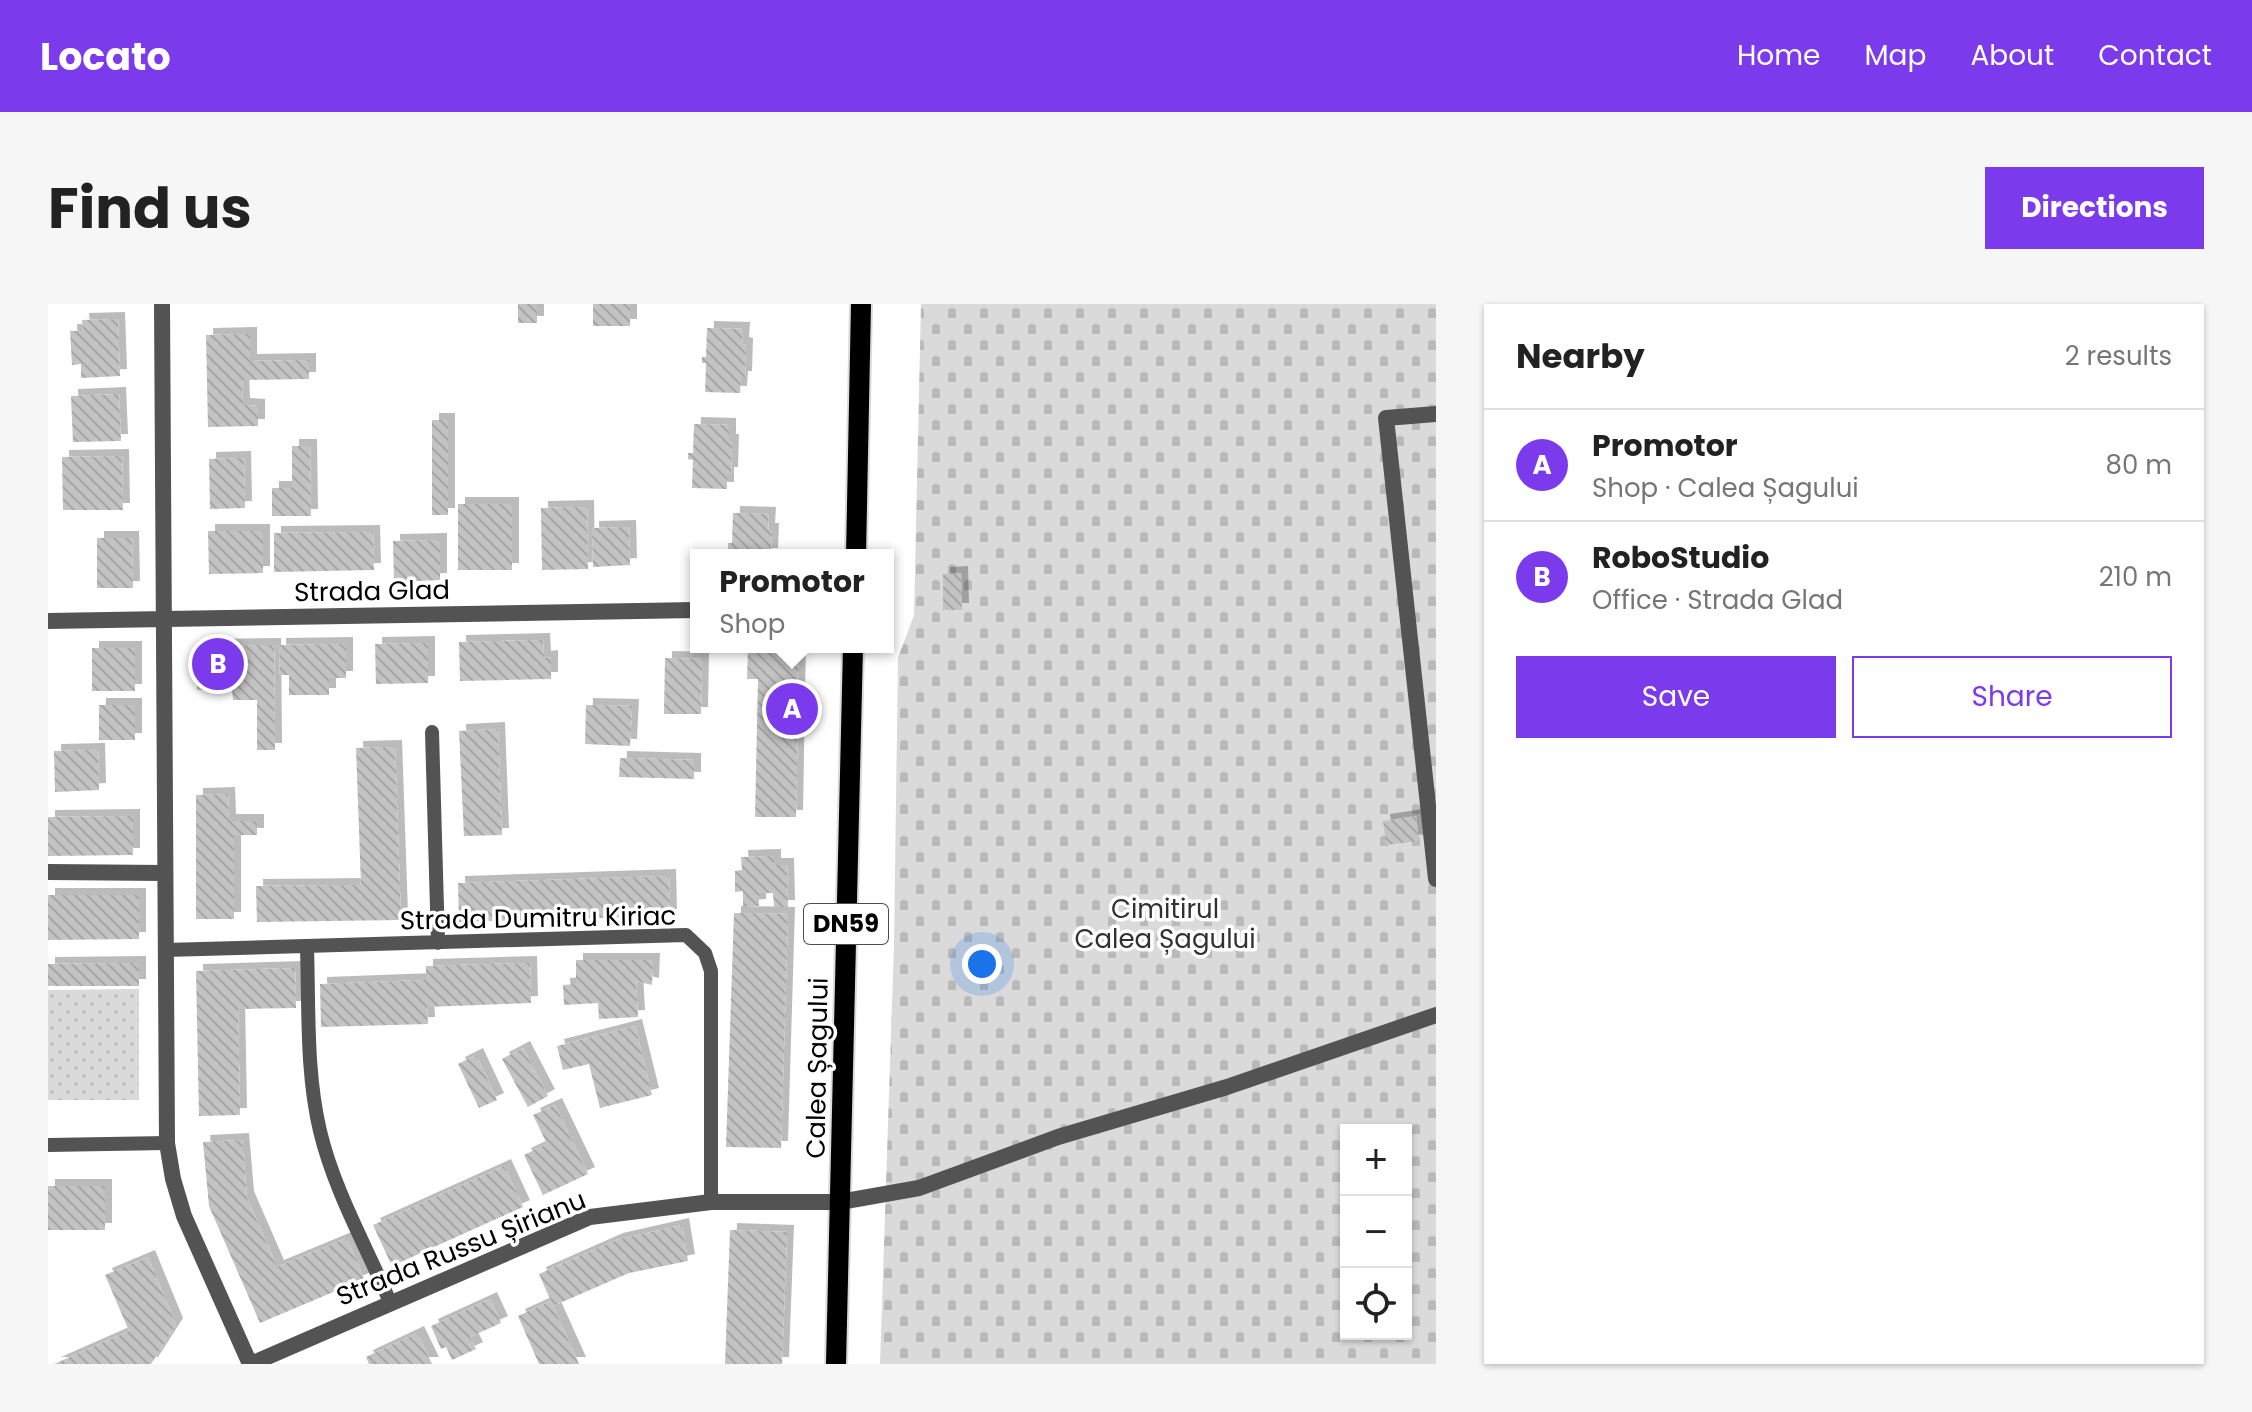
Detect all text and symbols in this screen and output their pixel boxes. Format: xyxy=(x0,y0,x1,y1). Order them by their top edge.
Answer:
text: Locato xyxy=(40,30,171,83)
text: Home xyxy=(1737,36,1820,75)
text: Map xyxy=(1864,36,1926,75)
text: About xyxy=(1970,36,2054,75)
text: Contact xyxy=(2098,36,2212,75)
button: Directions xyxy=(1985,167,2204,249)
text: Find us xyxy=(48,169,252,248)
text: Nearby xyxy=(1516,332,1645,380)
text: 2 results xyxy=(2065,338,2172,374)
text: Promotor xyxy=(1592,424,1738,467)
text: A xyxy=(1532,447,1552,483)
text: 80 m xyxy=(2106,447,2172,483)
text: Shop · Calea Șagului xyxy=(1592,470,1859,506)
text: RoboStudio xyxy=(1592,536,1769,579)
popup xyxy=(690,549,894,653)
text: B xyxy=(1533,559,1551,595)
text: 210 m xyxy=(2099,559,2172,595)
text: Promotor xyxy=(719,560,865,603)
street label: Strada Glad xyxy=(294,572,450,610)
text: Office · Strada Glad xyxy=(1592,582,1843,618)
text: Shop xyxy=(719,606,785,642)
pin: B xyxy=(192,634,244,694)
button: Save xyxy=(1516,656,1836,738)
button: Share xyxy=(1852,656,2172,738)
pin: A xyxy=(766,679,818,739)
park label: Cimitirul Calea Șagului xyxy=(1074,891,1256,957)
street label: Strada Dumitru Kiriac xyxy=(399,898,677,938)
road number: DN59 xyxy=(804,904,888,944)
your location xyxy=(962,944,1002,984)
street label: Calea Șagului xyxy=(797,977,837,1159)
map controls xyxy=(1340,1124,1412,1340)
button: + xyxy=(1340,1124,1412,1196)
street label: Strada Russu Șirianu xyxy=(331,1182,591,1314)
button: − xyxy=(1340,1196,1412,1268)
button: locate xyxy=(1340,1268,1412,1340)

